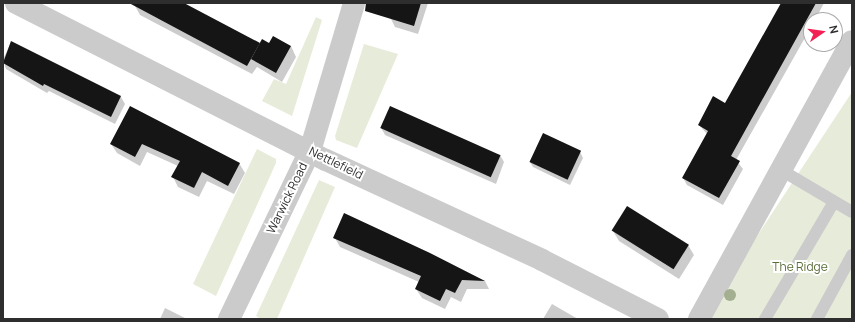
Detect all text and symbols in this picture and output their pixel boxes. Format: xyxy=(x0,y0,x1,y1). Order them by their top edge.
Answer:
north arrow xyxy=(803,12,843,52)
text: N xyxy=(826,24,842,35)
street label: Nettlefield xyxy=(307,144,365,182)
street label: Warwick Road xyxy=(264,160,310,236)
park label: The Ridge xyxy=(772,260,828,274)

